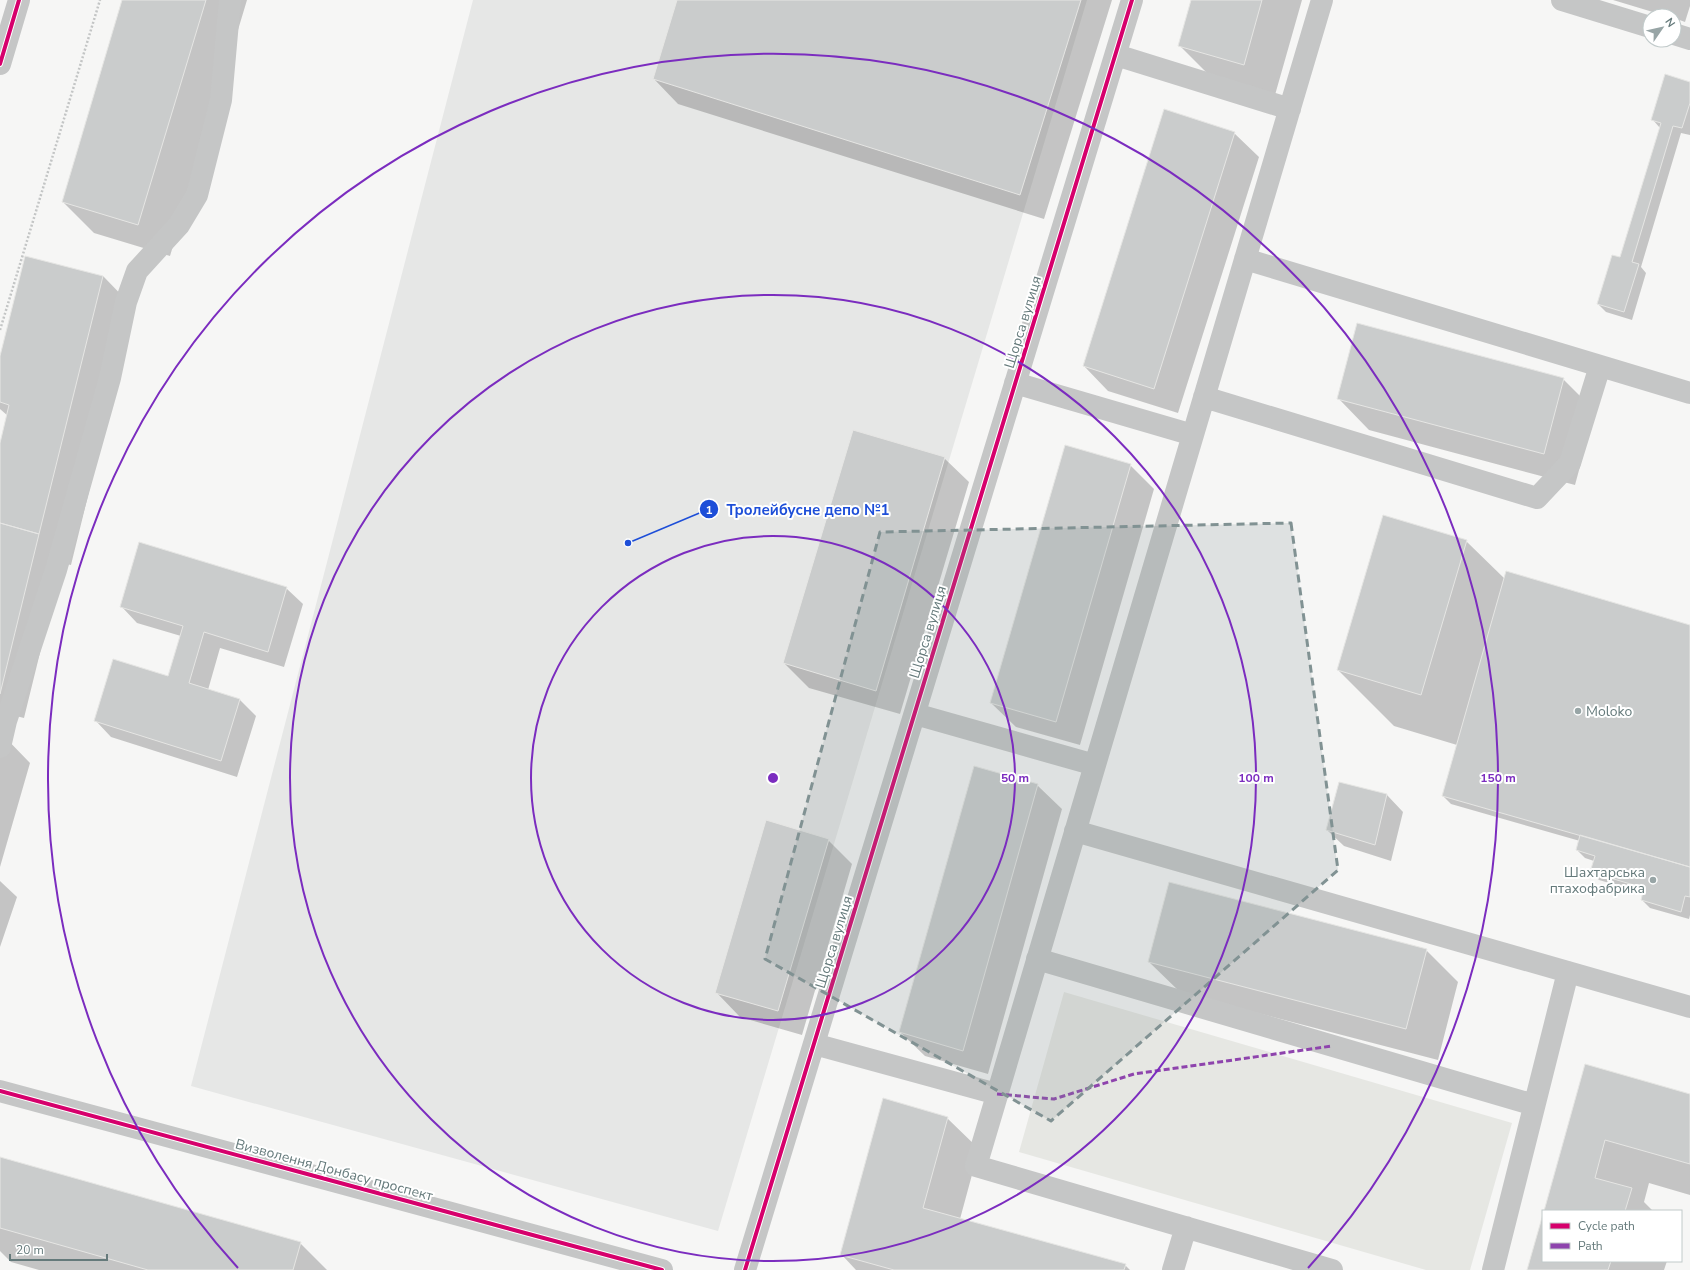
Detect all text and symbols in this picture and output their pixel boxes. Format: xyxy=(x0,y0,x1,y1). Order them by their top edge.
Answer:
north arrow xyxy=(1642,8,1682,48)
text: N xyxy=(1661,15,1678,30)
street label: Щорса вулиця xyxy=(1000,273,1046,371)
callout: Тролейбусне депо №1 xyxy=(699,496,898,523)
text: Тролейбусне депо №1 xyxy=(726,500,890,520)
text: 1 xyxy=(705,502,713,518)
street label: Щорса вулиця xyxy=(905,583,951,681)
place label: Moloko xyxy=(1586,702,1632,721)
marker: Moloko xyxy=(1573,706,1583,716)
text: 50 m xyxy=(1001,770,1029,786)
text: 100 m xyxy=(1238,770,1274,786)
text: 150 m xyxy=(1480,770,1516,786)
centre of rings xyxy=(766,771,780,785)
place label: Шахтарська птахофабрика xyxy=(1550,863,1645,898)
marker: Шахтарська птахофабрика xyxy=(1648,875,1658,885)
street label: Щорса вулиця xyxy=(811,893,857,991)
street label: Визволення Донбасу проспект xyxy=(233,1134,436,1206)
legend xyxy=(1542,1210,1682,1262)
text: Cycle path xyxy=(1578,1218,1635,1234)
scale bar xyxy=(10,1236,107,1262)
text: Path xyxy=(1578,1238,1603,1254)
text: 20 m xyxy=(16,1242,44,1258)

